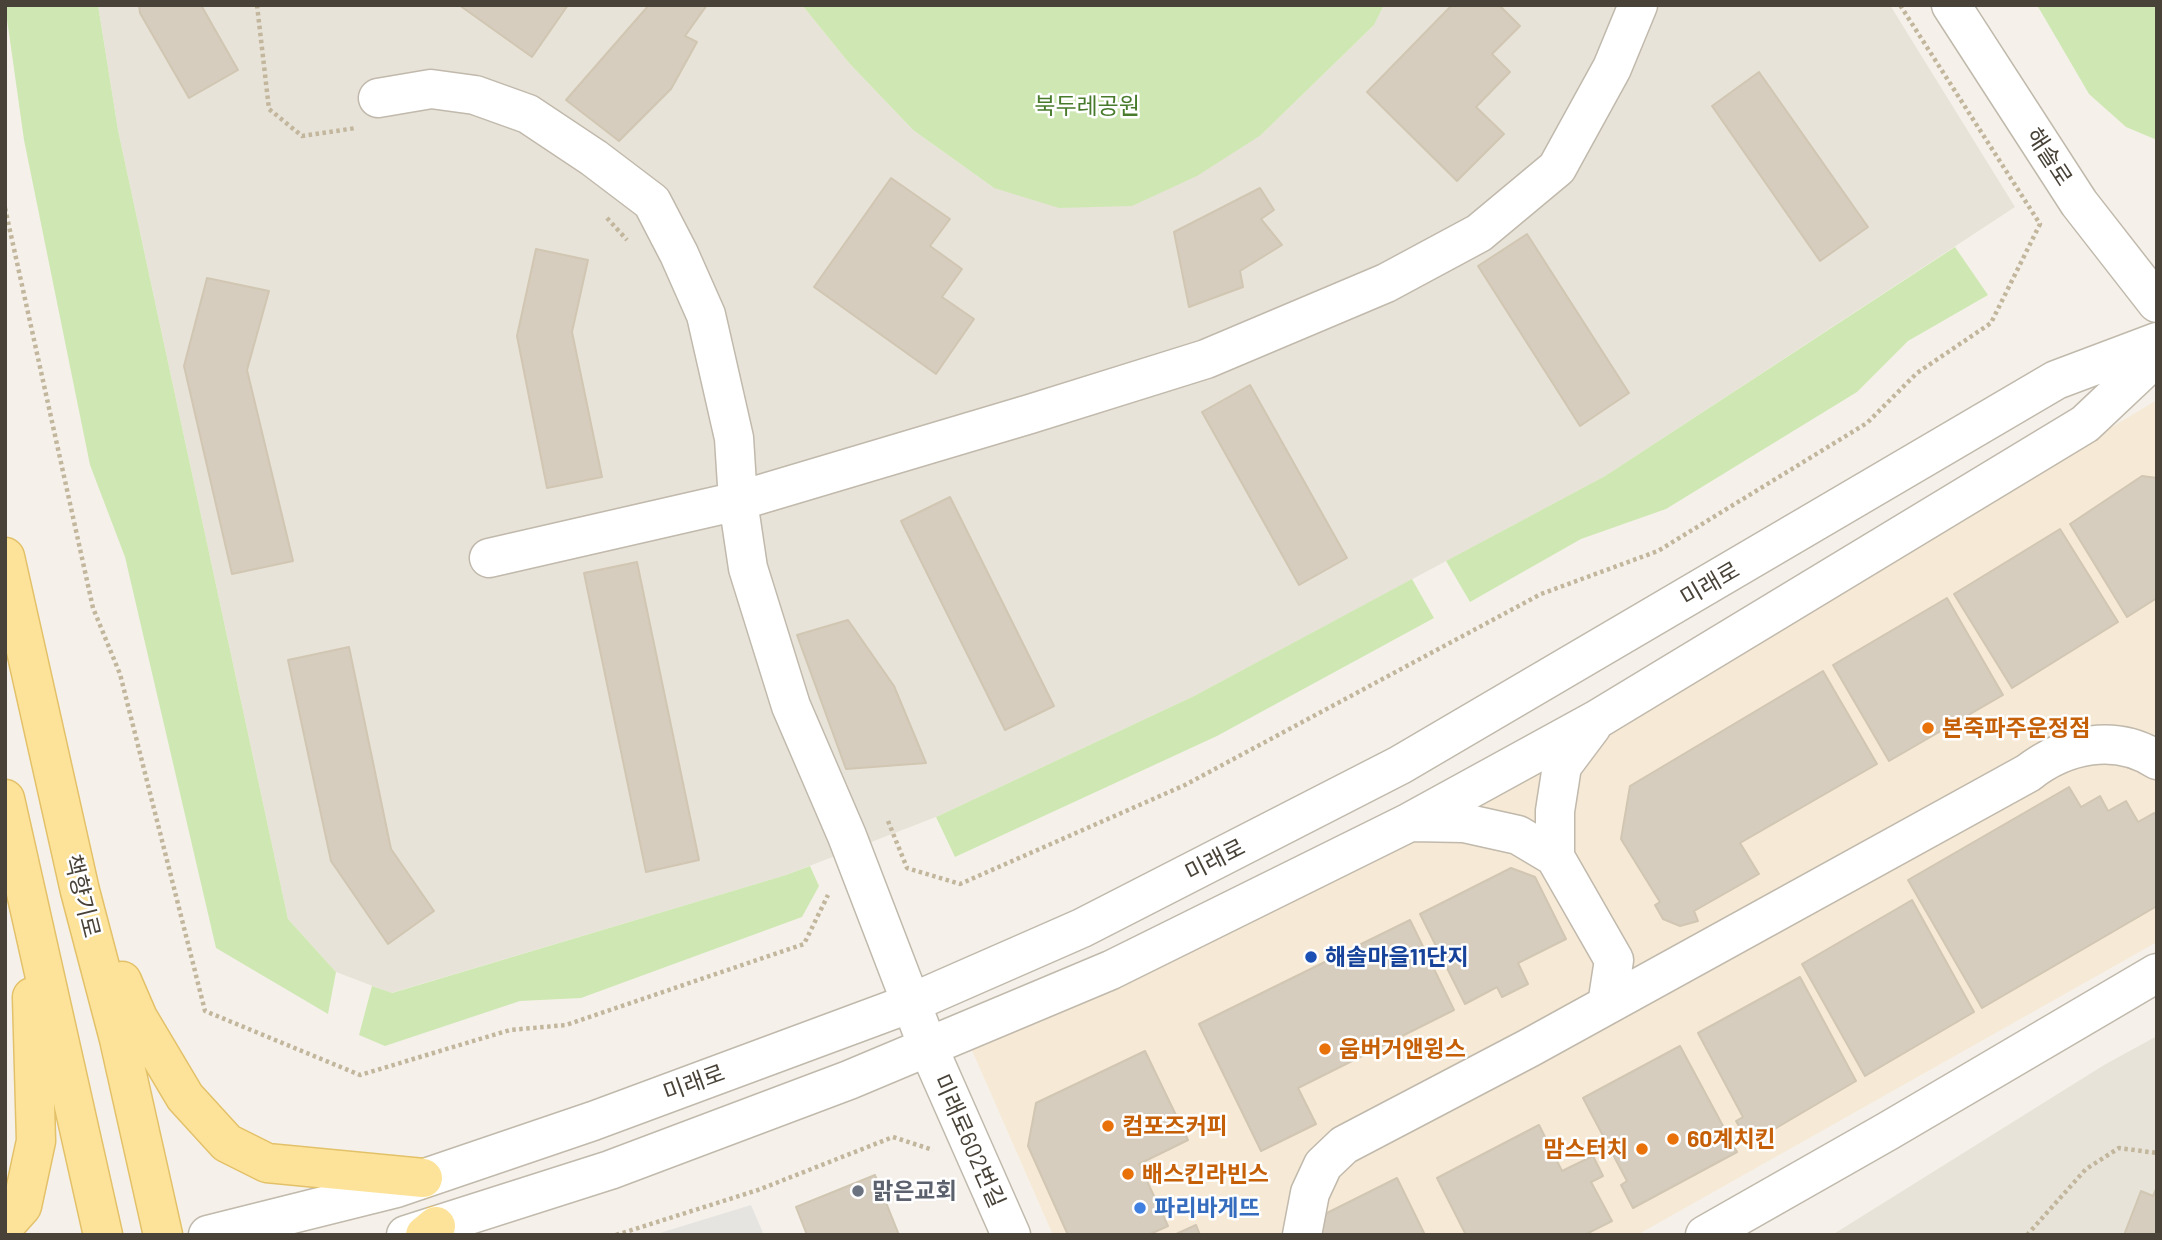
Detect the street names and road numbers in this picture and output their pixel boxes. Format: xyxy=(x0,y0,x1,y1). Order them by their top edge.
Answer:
street label: 해솔로 xyxy=(2020,123,2078,191)
street label: 미래로 xyxy=(1676,556,1744,612)
street label: 미래로 xyxy=(1180,833,1250,887)
street label: 책향기로 xyxy=(58,852,106,940)
street label: 미래로 xyxy=(659,1059,729,1107)
street label: 미래로602번길 xyxy=(927,1070,1011,1212)

